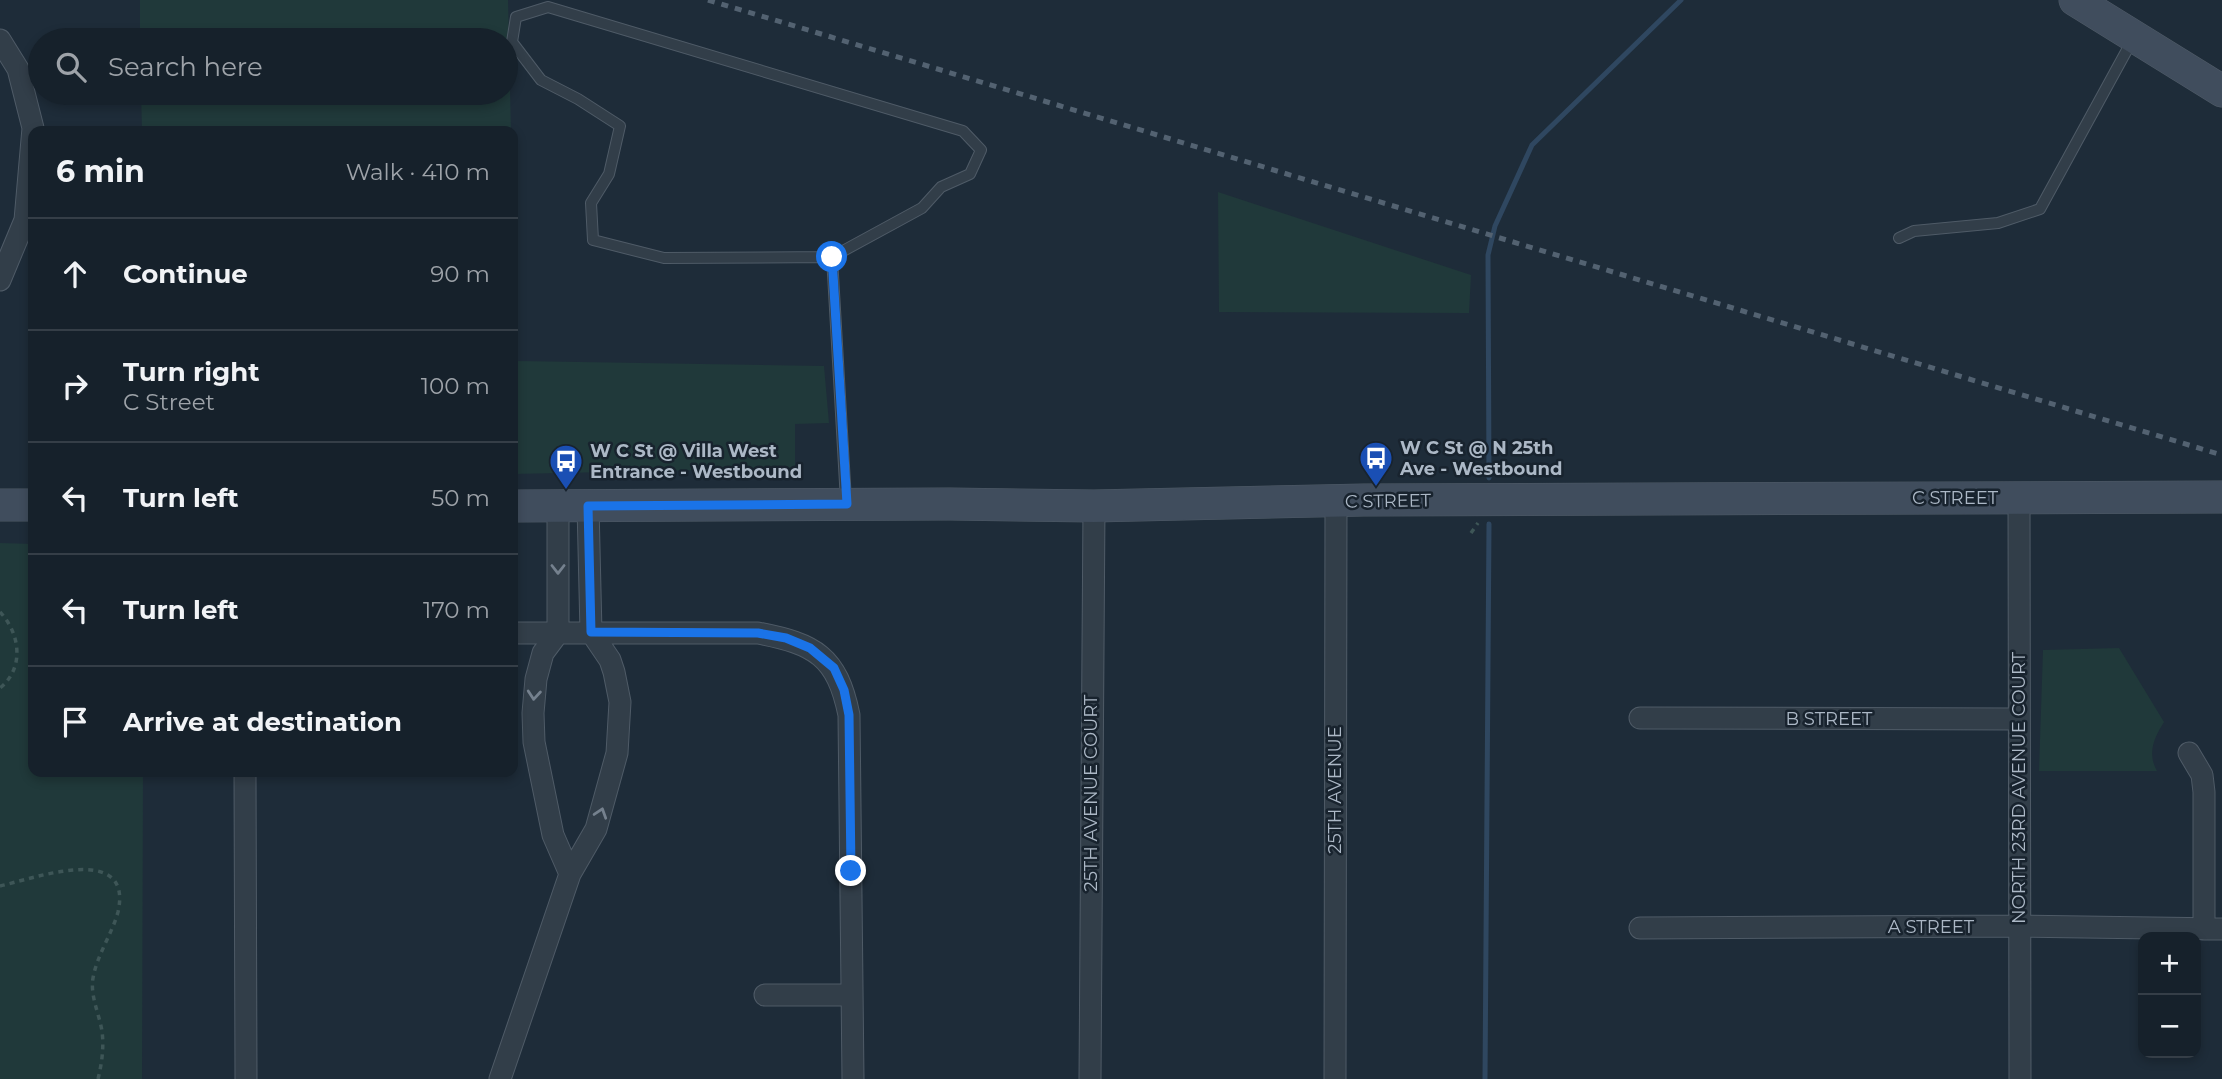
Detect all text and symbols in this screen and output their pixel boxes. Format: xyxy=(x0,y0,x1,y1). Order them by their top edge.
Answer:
search box xyxy=(28,28,518,105)
icon: search xyxy=(52,48,90,86)
text: Search here xyxy=(108,51,263,83)
text: 6 min xyxy=(56,153,145,190)
text: Walk · 410 m xyxy=(346,158,490,186)
route start xyxy=(816,241,847,272)
icon: ahead xyxy=(56,255,94,293)
text: Continue xyxy=(123,258,248,290)
text: 90 m xyxy=(430,260,490,288)
text: Turn right xyxy=(123,356,259,388)
icon: right xyxy=(56,367,94,405)
text: 100 m xyxy=(421,372,490,400)
text: C Street xyxy=(123,388,215,416)
place label: W C St @ N 25th Ave - Westbound xyxy=(1399,437,1563,480)
bus stop icon: W C St @ N 25th Ave - Westbound xyxy=(1357,439,1395,488)
place label: W C St @ Villa West Entrance - Westbound xyxy=(590,440,802,483)
bus stop icon: W C St @ Villa West Entrance - Westbound xyxy=(547,442,585,491)
icon: left xyxy=(56,479,94,517)
text: Turn left xyxy=(123,482,239,514)
text: 50 m xyxy=(431,484,490,512)
street label: C STREET xyxy=(1912,487,1999,509)
street label: C STREET xyxy=(1345,489,1432,513)
one-way arrow xyxy=(550,564,566,575)
icon: left xyxy=(56,591,94,629)
text: Turn left xyxy=(123,594,239,626)
text: 170 m xyxy=(423,596,490,624)
street label: NORTH 23RD AVENUE COURT xyxy=(2008,651,2030,924)
one-way arrow xyxy=(527,690,542,701)
street label: 25TH AVENUE COURT xyxy=(1080,694,1102,891)
icon: arrive xyxy=(56,703,94,741)
text: Arrive at destination xyxy=(123,706,402,738)
street label: B STREET xyxy=(1786,708,1873,730)
street label: 25TH AVENUE xyxy=(1324,726,1346,854)
one-way arrow xyxy=(592,808,607,820)
route end xyxy=(835,855,866,886)
street label: A STREET xyxy=(1888,916,1975,938)
map controls xyxy=(2138,932,2201,1058)
button: + xyxy=(2138,932,2201,995)
button: − xyxy=(2138,995,2201,1058)

